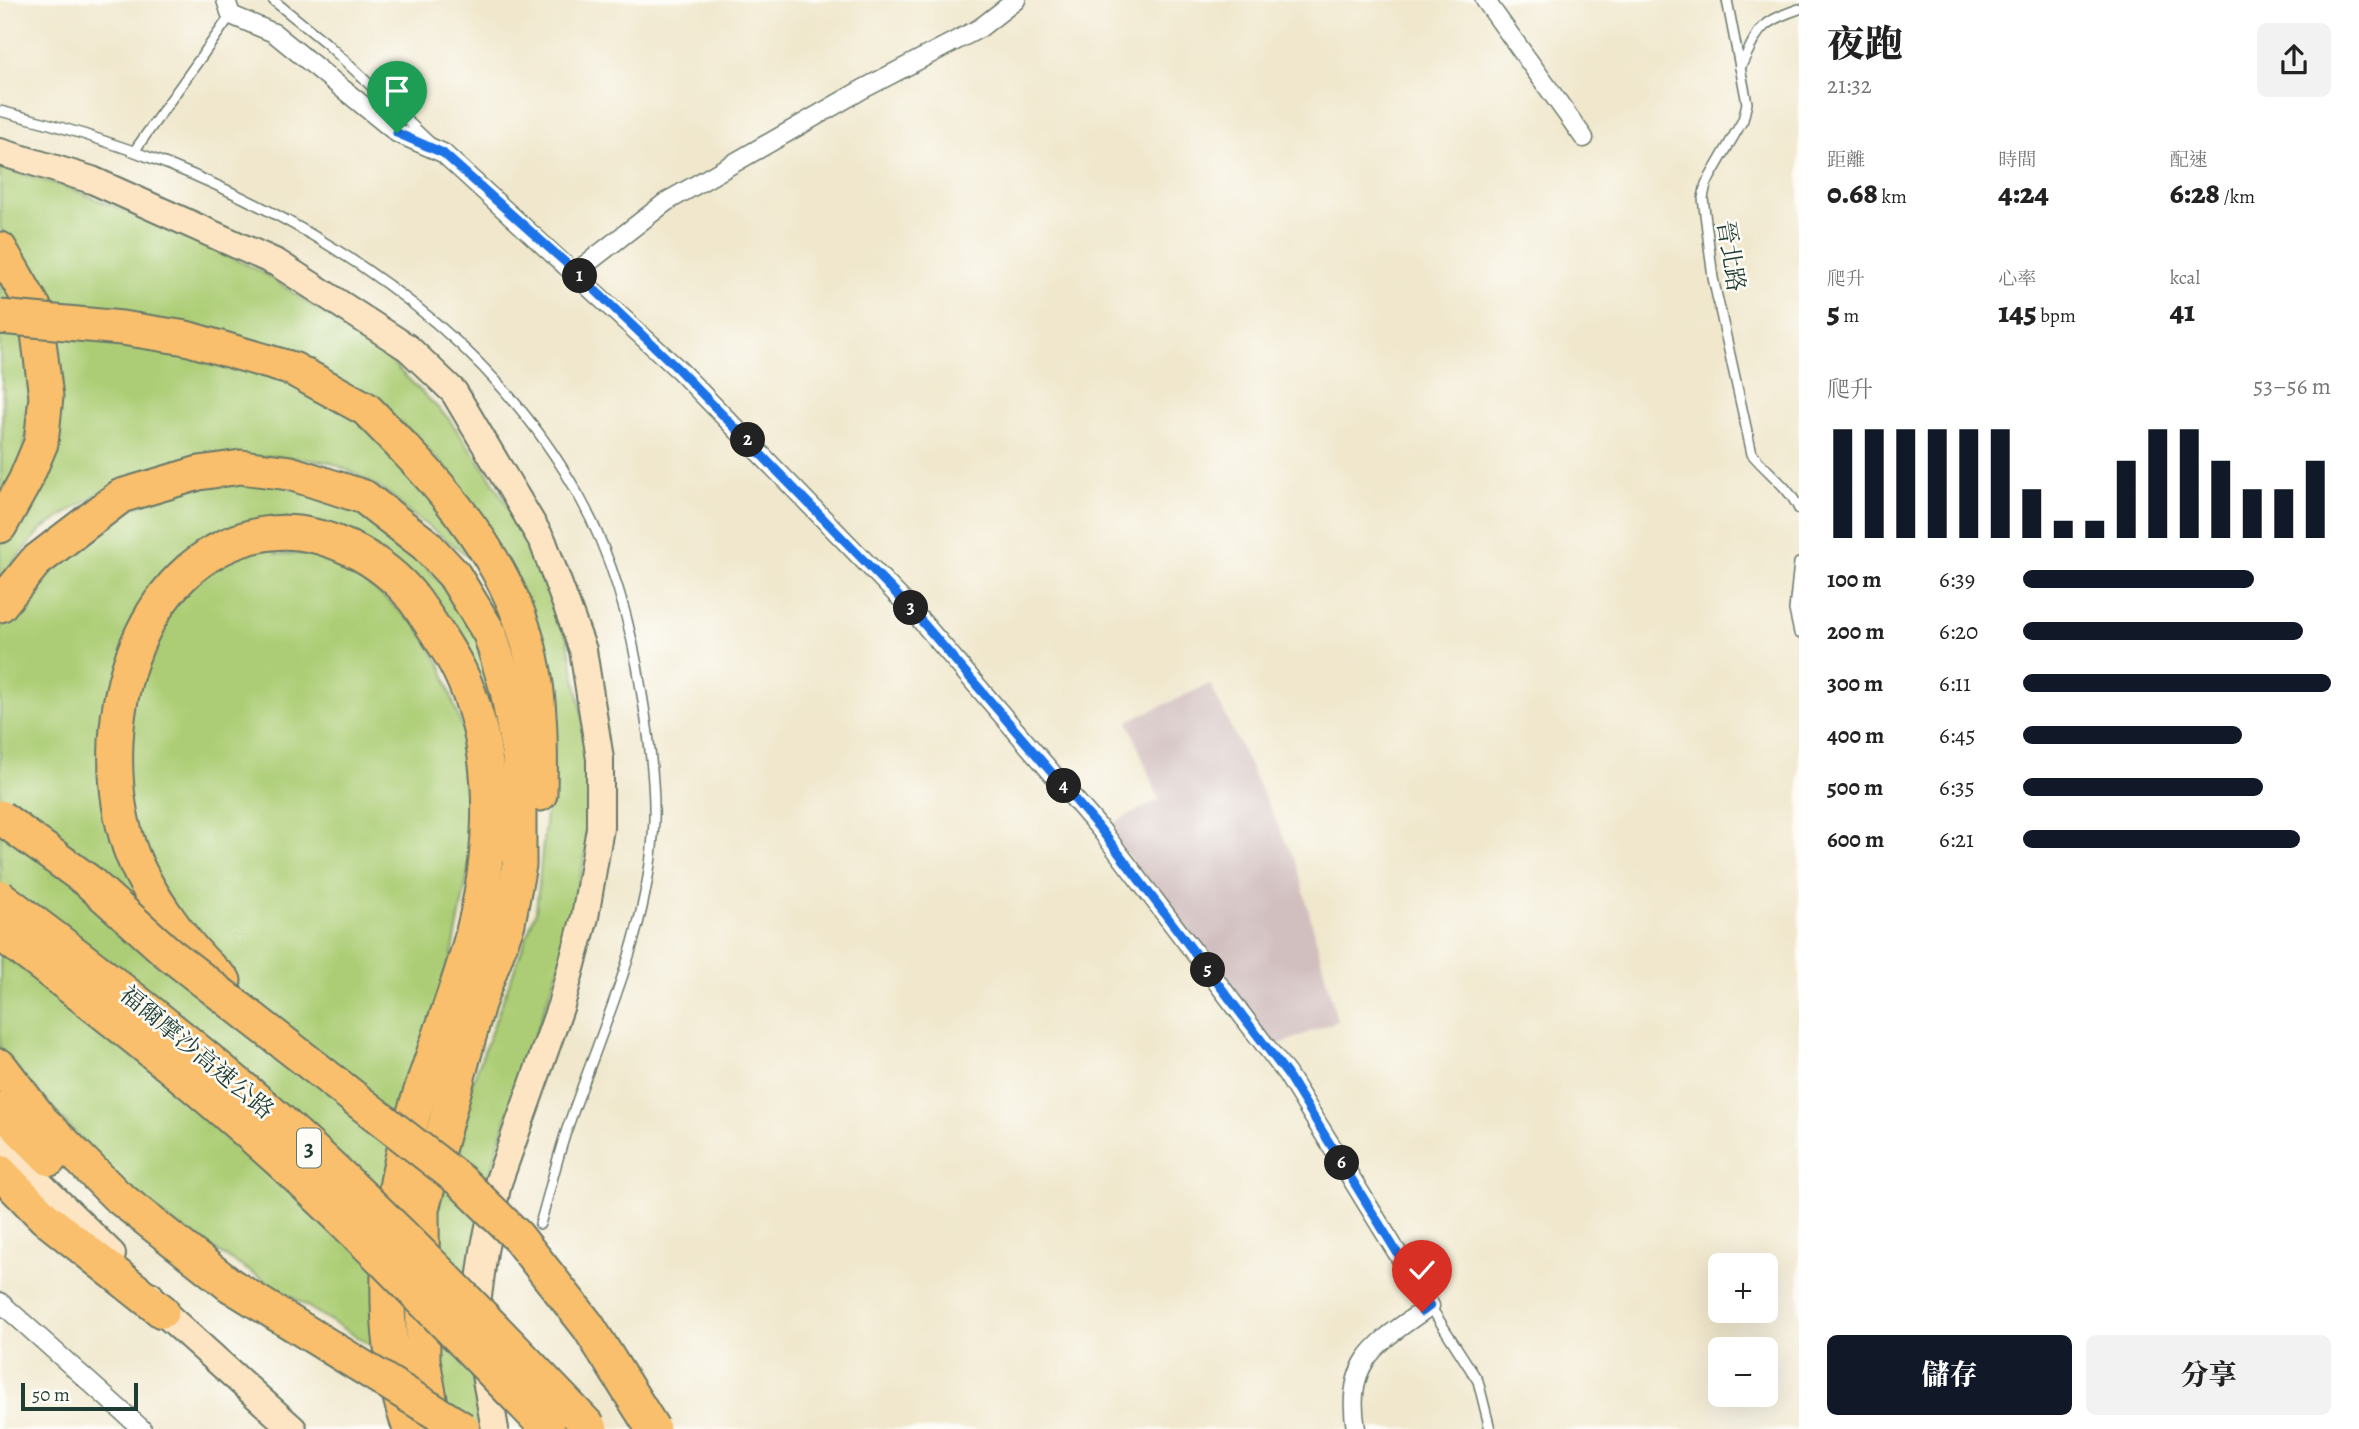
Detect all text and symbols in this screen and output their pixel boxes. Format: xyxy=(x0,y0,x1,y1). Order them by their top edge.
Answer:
text: 夜跑 xyxy=(1827,18,1903,70)
button: share xyxy=(2257,23,2331,97)
pin xyxy=(367,61,427,133)
text: 21:32 xyxy=(1827,70,1872,101)
icon: arrive xyxy=(378,72,416,110)
text: 距離 xyxy=(1827,147,1865,173)
text: 時間 xyxy=(1998,147,2036,173)
text: 配速 xyxy=(2170,147,2208,173)
text: 0.68 xyxy=(1827,173,1878,213)
text: 4:24 xyxy=(1998,173,2049,213)
text: 6:28 xyxy=(2170,173,2220,213)
text: km xyxy=(1878,184,1907,210)
text: /km xyxy=(2220,184,2255,210)
street label: 晉北路 xyxy=(1710,218,1752,294)
pin: 1 xyxy=(562,258,598,294)
text: 1 xyxy=(576,262,583,288)
text: kcal xyxy=(2170,265,2200,291)
text: 爬升 xyxy=(1827,266,1865,292)
text: 心率 xyxy=(1998,266,2036,292)
text: 41 xyxy=(2170,291,2195,331)
text: 5 xyxy=(1827,292,1840,332)
text: 145 xyxy=(1998,292,2036,332)
text: m xyxy=(1840,303,1859,329)
text: bpm xyxy=(2036,303,2076,329)
text: 53–56 m xyxy=(2253,371,2331,402)
text: 爬升 xyxy=(1827,374,1873,405)
pin: 2 xyxy=(730,422,766,458)
text: 2 xyxy=(743,426,752,452)
text: 100 m xyxy=(1827,564,1882,595)
text: 6:39 xyxy=(1939,564,1975,595)
pin: 3 xyxy=(894,590,928,626)
text: 3 xyxy=(906,594,915,620)
text: 200 m xyxy=(1827,616,1885,647)
text: 6:20 xyxy=(1939,616,1978,647)
text: 300 m xyxy=(1827,668,1883,699)
text: 6:11 xyxy=(1939,668,1971,699)
text: 400 m xyxy=(1827,720,1884,751)
text: 6:45 xyxy=(1939,720,1975,751)
pin: 4 xyxy=(1046,768,1082,804)
text: 4 xyxy=(1059,772,1068,798)
text: 500 m xyxy=(1827,772,1883,803)
text: 6:35 xyxy=(1939,772,1975,803)
text: 600 m xyxy=(1827,824,1884,855)
text: 6:21 xyxy=(1939,824,1974,855)
pin: 5 xyxy=(1190,953,1226,988)
text: 5 xyxy=(1203,956,1212,982)
street label: 福爾摩沙高速公路 xyxy=(113,978,281,1126)
road number: 3 xyxy=(297,1128,321,1168)
pin: 6 xyxy=(1324,1146,1360,1180)
text: 6 xyxy=(1337,1149,1346,1175)
pin xyxy=(1392,1240,1452,1312)
icon: check xyxy=(1403,1251,1441,1289)
map controls xyxy=(1708,1253,1778,1407)
button: + xyxy=(1708,1253,1778,1323)
button: 儲存 xyxy=(1827,1335,2072,1415)
button: 分享 xyxy=(2086,1335,2331,1415)
button: − xyxy=(1708,1337,1778,1407)
scale bar xyxy=(21,1380,138,1412)
text: 50 m xyxy=(32,1382,70,1408)

